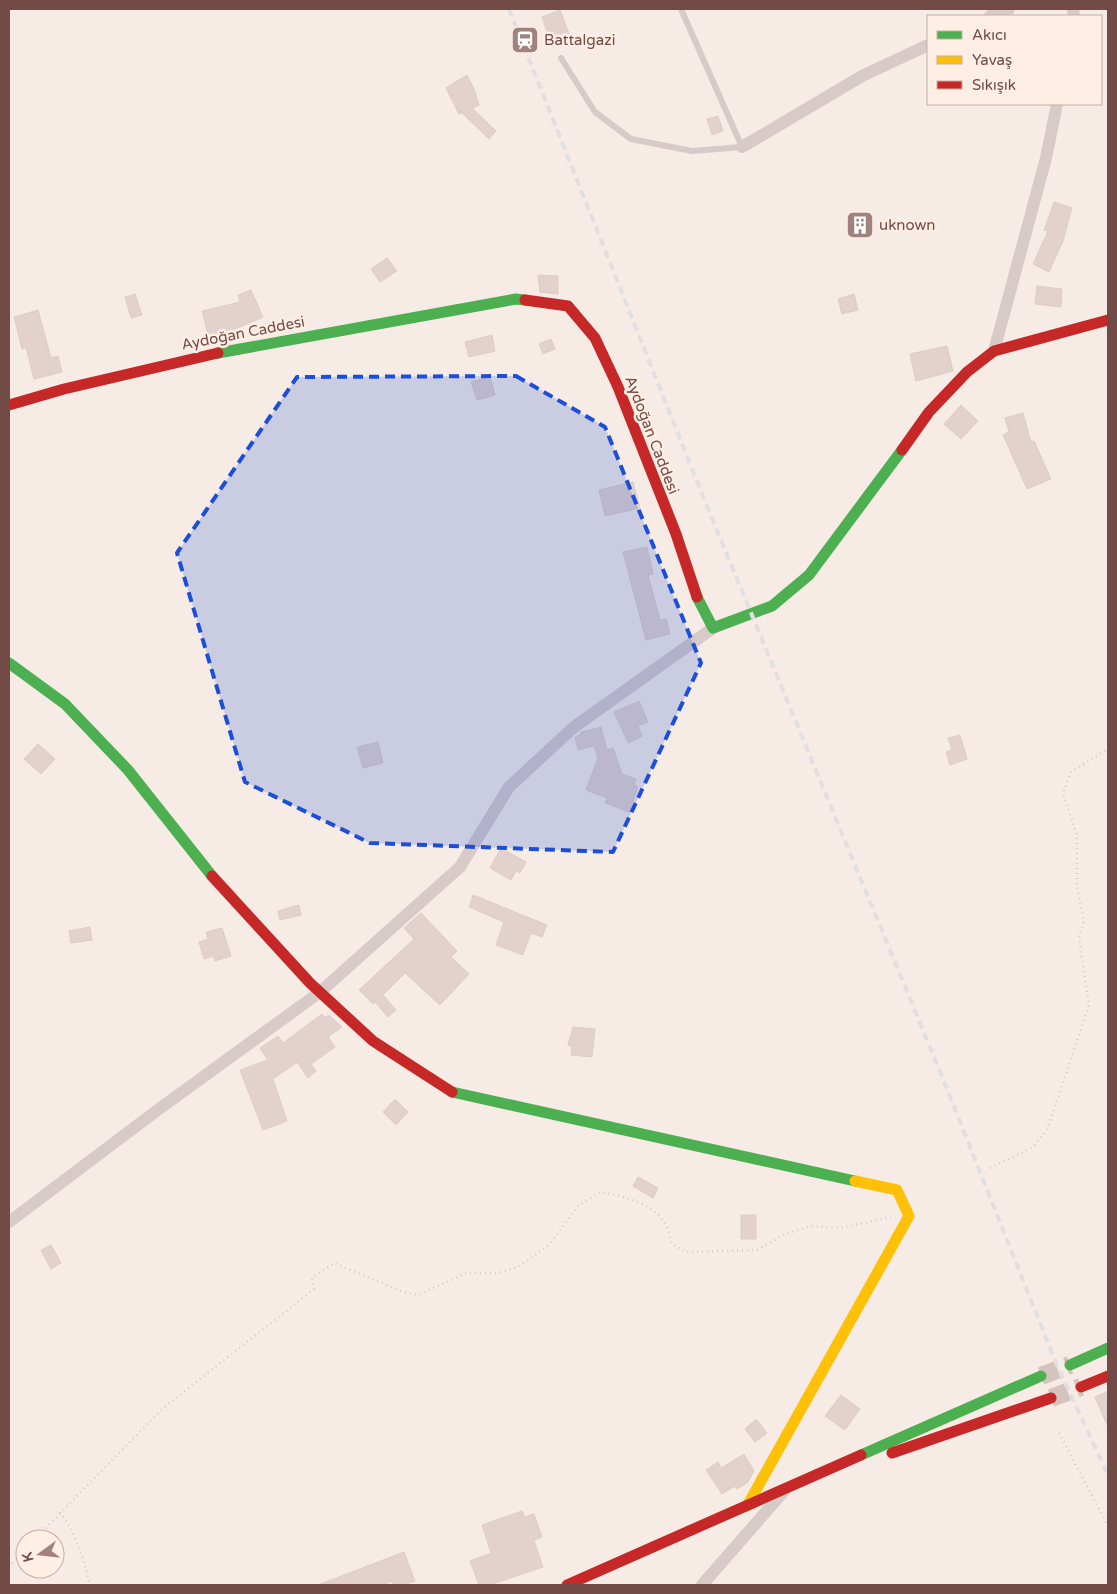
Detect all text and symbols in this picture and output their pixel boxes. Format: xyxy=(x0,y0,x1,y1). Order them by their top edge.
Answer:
legend xyxy=(927,15,1102,105)
station icon: Battalgazi xyxy=(510,25,540,55)
text: Akıcı xyxy=(972,26,1007,44)
place label: Battalgazi xyxy=(544,31,615,49)
text: Yavaş xyxy=(972,51,1012,69)
text: Sıkışık xyxy=(972,76,1016,94)
building icon: uknown xyxy=(845,210,875,240)
place label: uknown xyxy=(879,216,935,234)
street label: Aydoğan Caddesi xyxy=(180,312,306,354)
street label: Aydoğan Caddesi xyxy=(621,373,683,497)
north arrow xyxy=(15,1529,65,1579)
text: K xyxy=(18,1550,37,1564)

